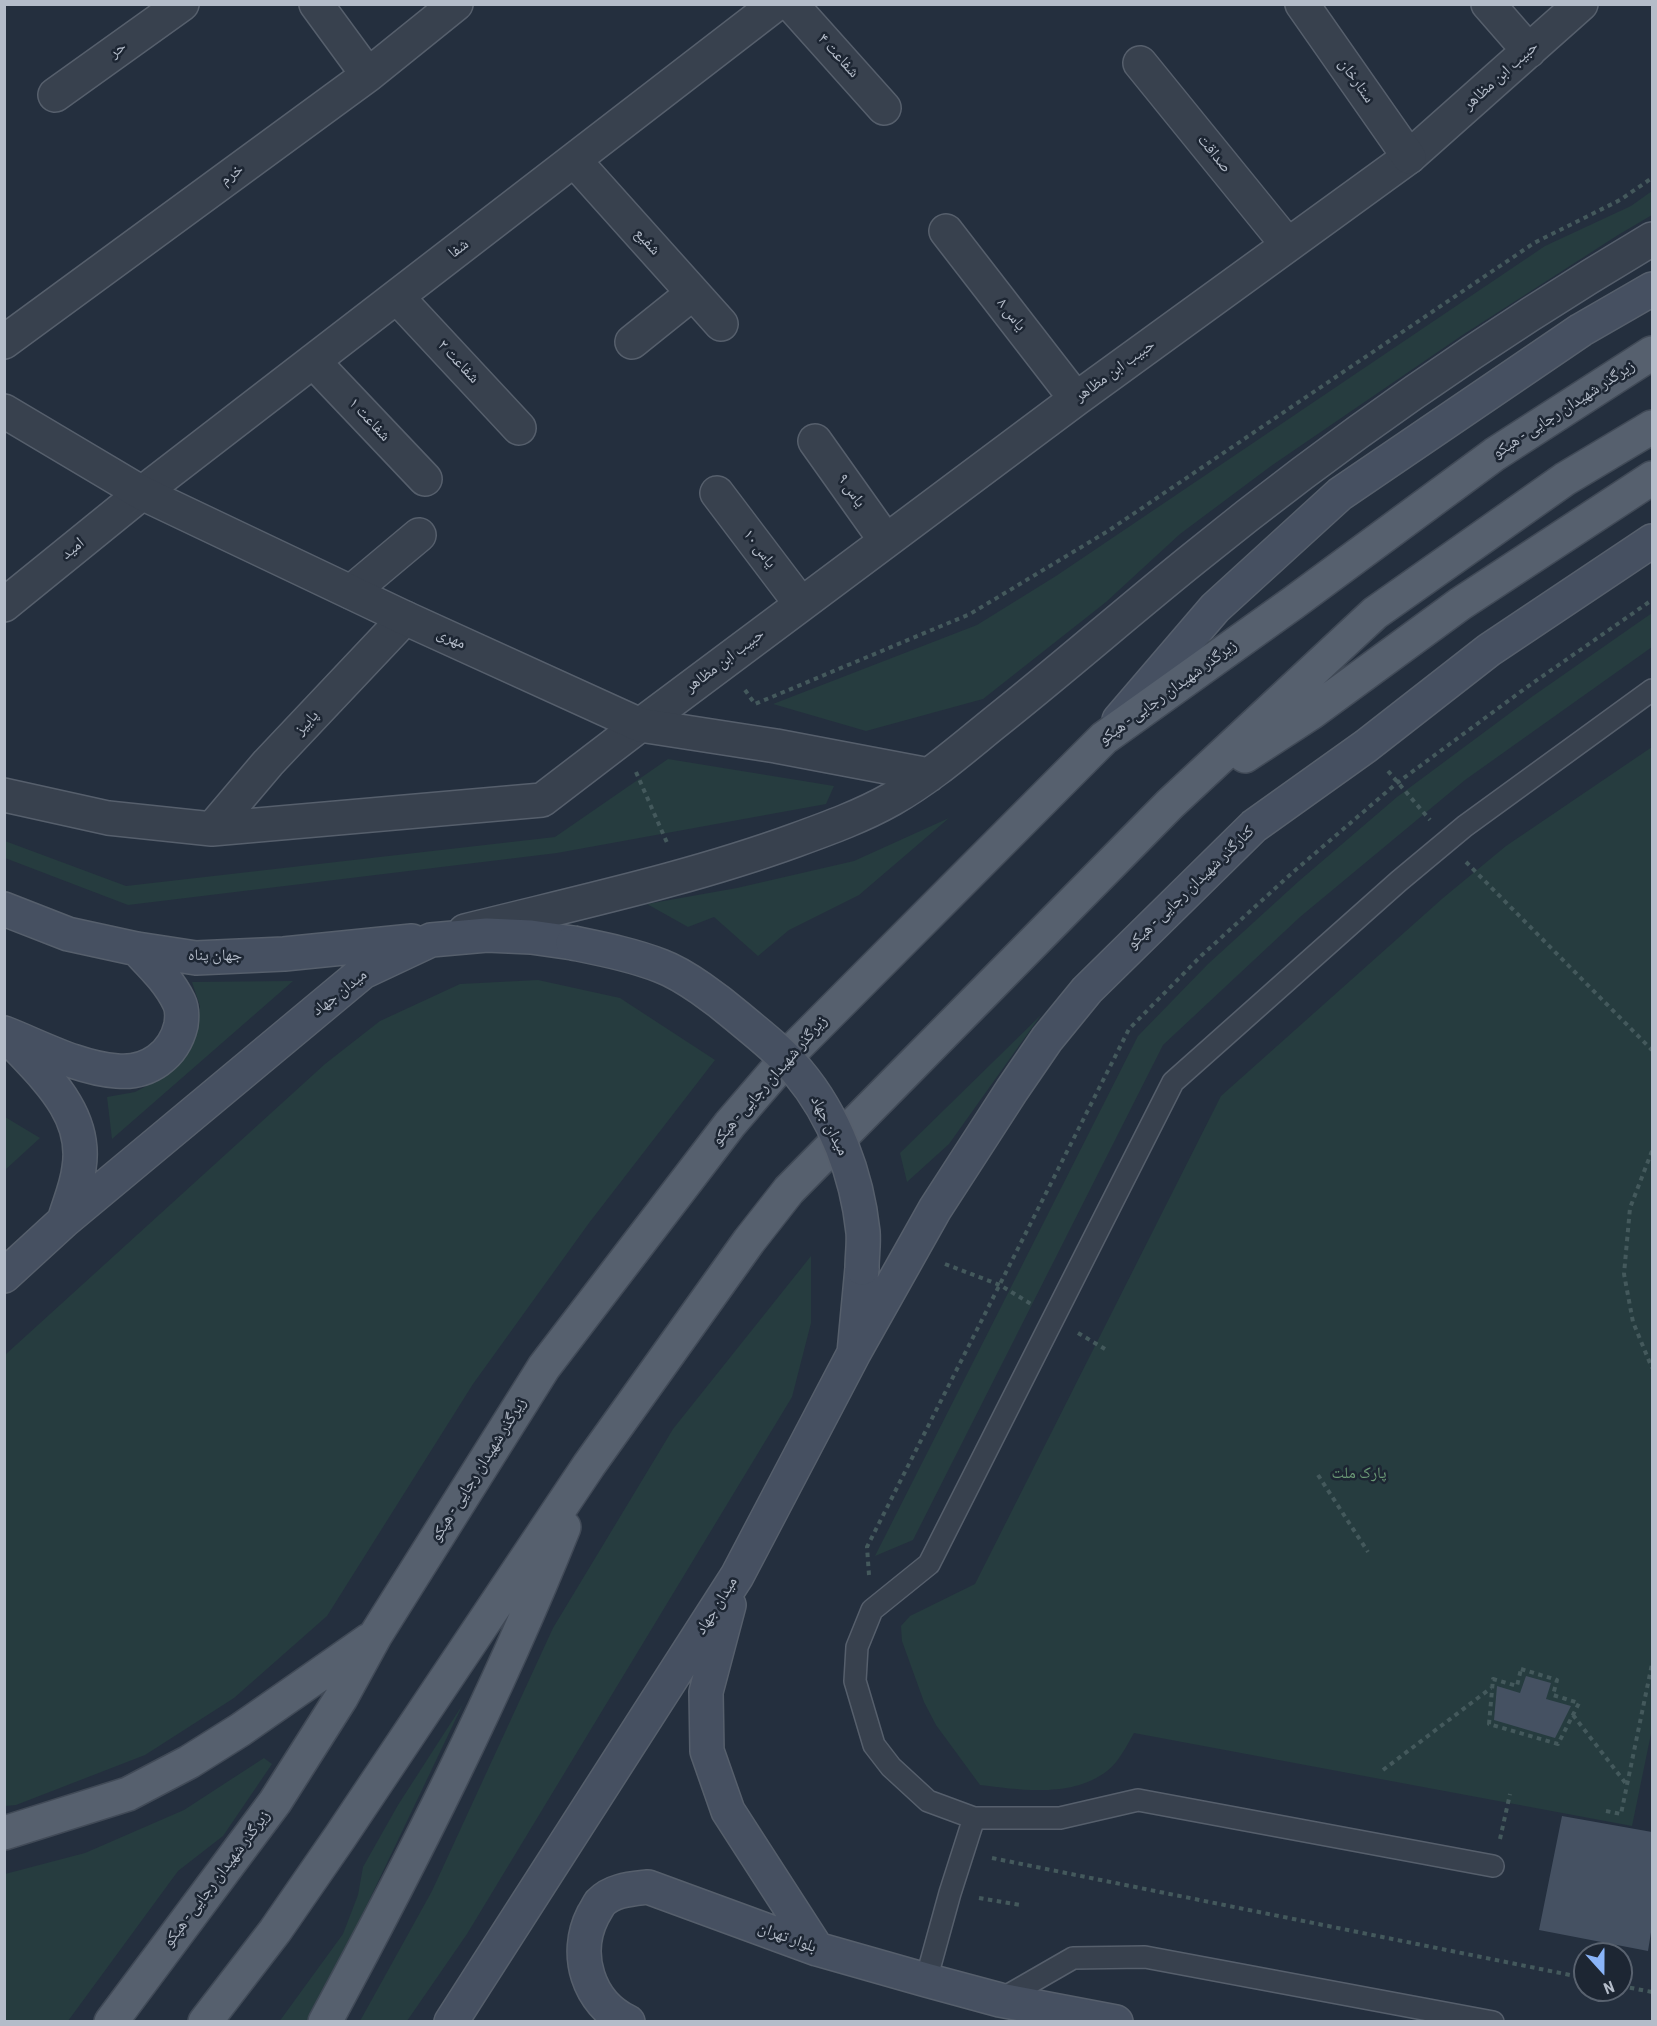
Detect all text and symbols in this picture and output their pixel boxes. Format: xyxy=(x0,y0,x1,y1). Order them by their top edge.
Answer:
street label: شفاعت ۴ xyxy=(813,30,863,82)
street label: حر xyxy=(106,37,130,63)
street label: حبیب ابن مظاهر xyxy=(1459,37,1543,115)
street label: ستارخان xyxy=(1334,55,1378,107)
street label: صداقت xyxy=(1193,131,1235,177)
street label: خرم xyxy=(216,160,248,190)
street label: شفیع xyxy=(630,224,664,260)
street label: شفا xyxy=(445,235,473,263)
street label: یاس ۸ xyxy=(992,295,1030,335)
street label: حبیب ابن مظاهر xyxy=(1071,335,1159,407)
street label: شفاعت ۲ xyxy=(433,336,483,388)
street label: زیرگذر شهیدان رجایی - هپکو xyxy=(1489,357,1639,463)
street label: شفاعت ۱ xyxy=(344,394,394,446)
street label: یاس ۹ xyxy=(833,471,869,511)
street label: یاس ۱۰ xyxy=(738,526,780,572)
street label: امید xyxy=(57,534,89,564)
street label: مهری xyxy=(434,624,468,654)
street label: حبیب ابن مظاهر xyxy=(681,625,769,697)
street label: زیرگذر شهیدان رجایی - هپکو xyxy=(1095,636,1241,750)
street label: پاییز xyxy=(291,706,323,740)
street label: کنارگذر شهیدان رجایی - هپکو xyxy=(1123,822,1259,954)
street label: جهان پناه xyxy=(188,946,242,966)
street label: میدان جهاد xyxy=(309,966,371,1020)
street label: زیرگذر شهیدان رجایی - هپکو xyxy=(708,1012,832,1150)
street label: میدان جهاد xyxy=(806,1093,852,1159)
street label: زیرگذر شهیدان رجایی - هپکو xyxy=(427,1395,531,1545)
park label: پارک ملت xyxy=(1331,1464,1387,1484)
street label: میدان جهاد xyxy=(692,1574,742,1638)
street label: زیرگذر شهیدان رجایی - هپکو xyxy=(159,1807,275,1951)
street label: بلوار تهران xyxy=(755,1919,819,1957)
north arrow xyxy=(1573,1942,1633,2002)
text: N xyxy=(1601,1977,1617,1998)

